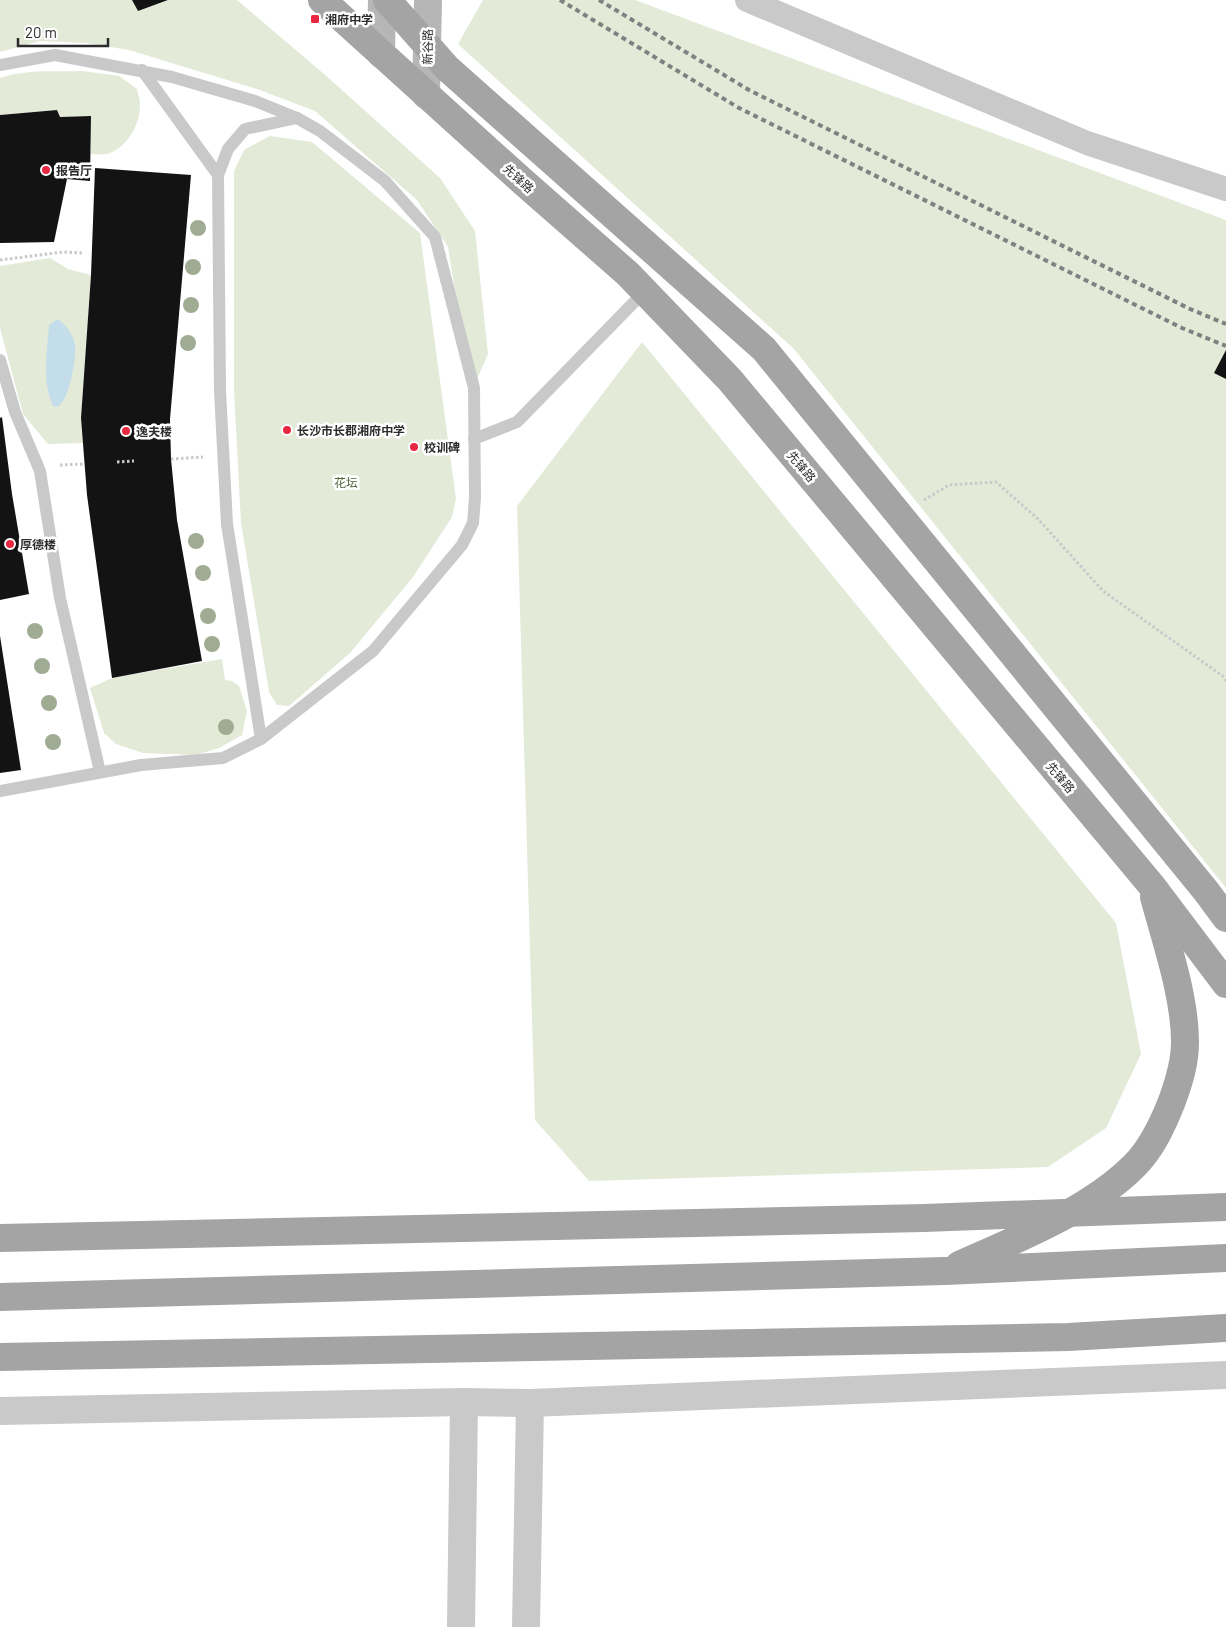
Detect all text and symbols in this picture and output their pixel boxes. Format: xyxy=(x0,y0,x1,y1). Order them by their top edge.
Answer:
place label: 湘府中学 xyxy=(325,12,373,26)
marker: 湘府中学 xyxy=(309,13,321,25)
scale bar xyxy=(18,15,108,47)
text: 20 m xyxy=(25,23,57,41)
street label: 新谷路 xyxy=(420,29,434,65)
street label: 先锋路 xyxy=(501,161,537,195)
place label: 报告厅 xyxy=(56,163,92,177)
marker: 报告厅 xyxy=(40,164,52,176)
place label: 长沙市长郡湘府中学 xyxy=(297,423,405,437)
place label: 逸夫楼 xyxy=(136,424,172,438)
marker: 长沙市长郡湘府中学 xyxy=(281,424,293,436)
marker: 逸夫楼 xyxy=(120,425,132,437)
place label: 校训碑 xyxy=(424,440,460,454)
marker: 校训碑 xyxy=(408,441,420,453)
street label: 先锋路 xyxy=(785,448,819,484)
park label: 花坛 xyxy=(334,475,358,489)
place label: 厚德楼 xyxy=(20,537,56,551)
marker: 厚德楼 xyxy=(4,538,16,550)
street label: 先锋路 xyxy=(1044,759,1078,795)

